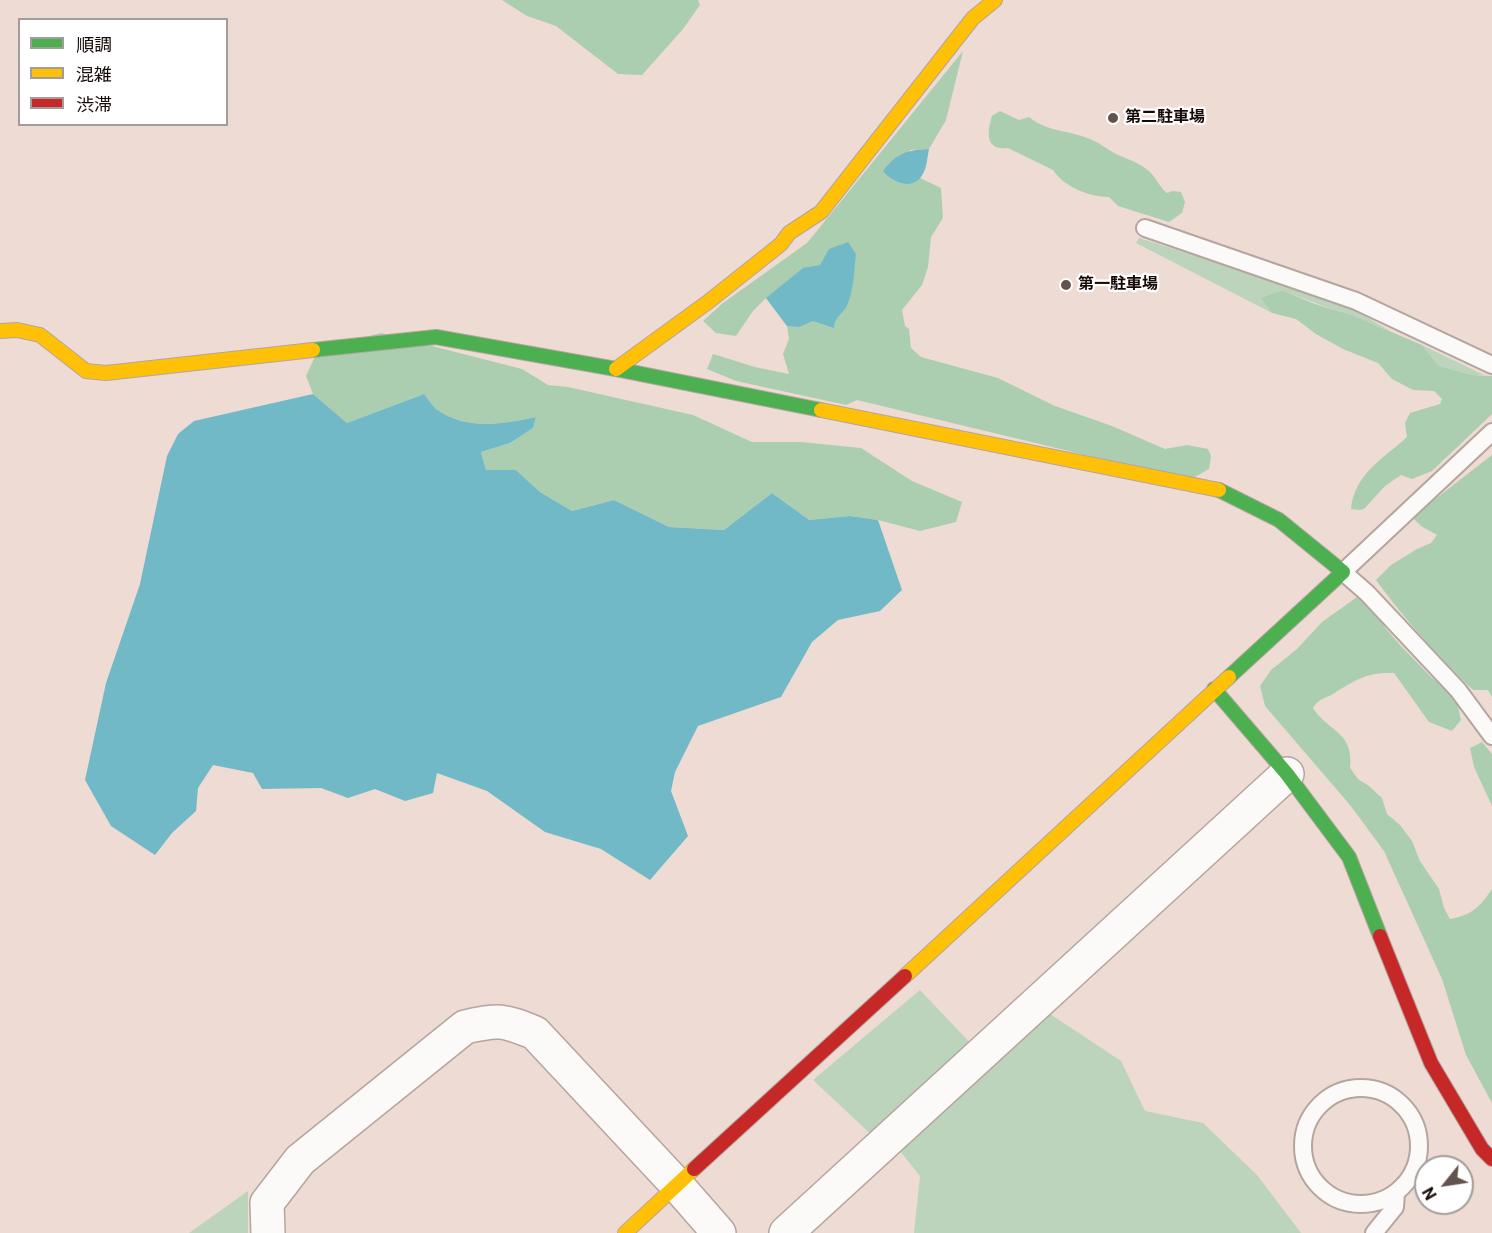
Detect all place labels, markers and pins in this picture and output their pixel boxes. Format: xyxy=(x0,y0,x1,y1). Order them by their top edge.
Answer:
place label: 第二駐車場 xyxy=(1125,108,1205,128)
marker: 第二駐車場 xyxy=(1106,111,1120,125)
place label: 第一駐車場 xyxy=(1078,275,1158,295)
marker: 第一駐車場 xyxy=(1059,278,1073,292)

